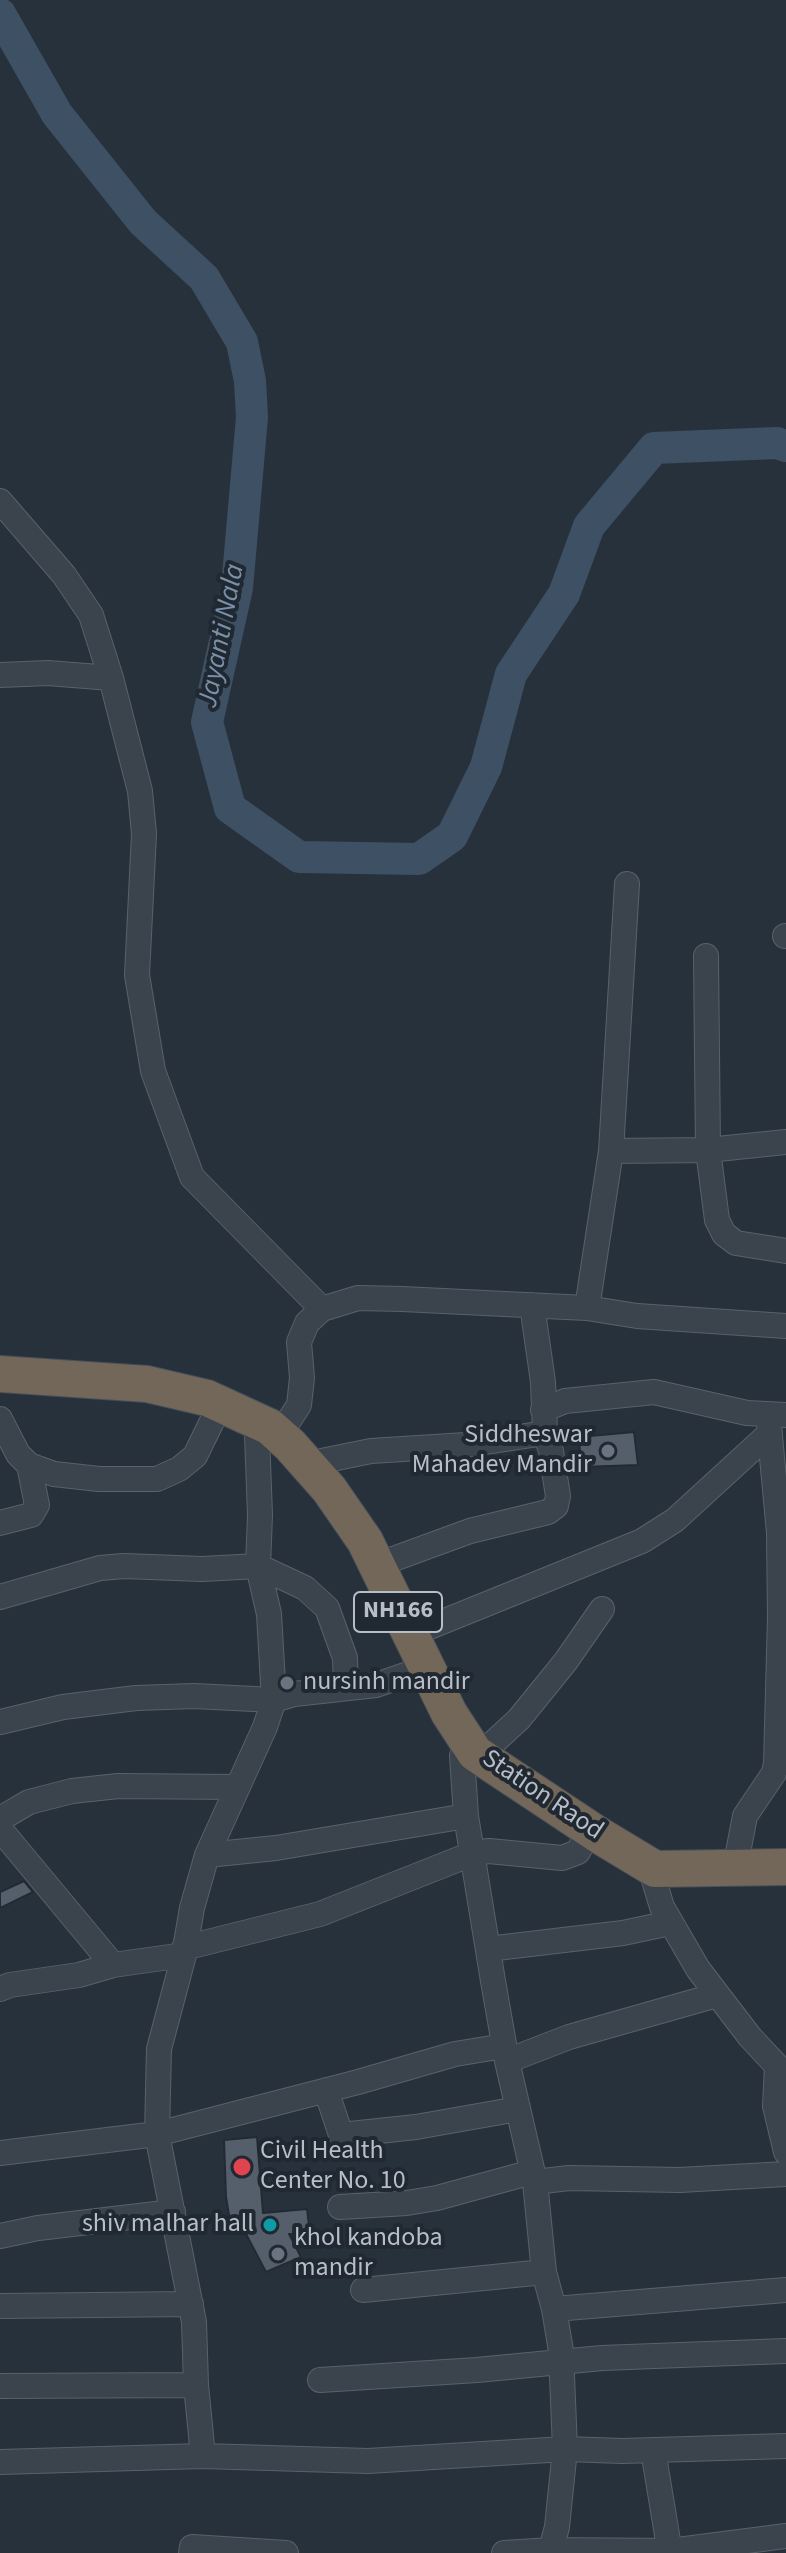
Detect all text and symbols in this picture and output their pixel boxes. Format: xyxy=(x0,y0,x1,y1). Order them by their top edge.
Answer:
water label: Jayanti Nala xyxy=(193,561,253,711)
place label: Siddheswar Mahadev Mandir xyxy=(412,1420,592,1482)
marker: Siddheswar Mahadev Mandir xyxy=(599,1442,617,1460)
road number: NH166 xyxy=(354,1592,442,1632)
place label: nursinh mandir xyxy=(303,1667,470,1699)
marker: nursinh mandir xyxy=(278,1674,296,1692)
street label: Station Raod xyxy=(476,1744,608,1848)
place label: Civil Health Center No. 10 xyxy=(260,2136,406,2198)
marker: Civil Health Center No. 10 xyxy=(231,2156,253,2178)
place label: shiv malhar hall xyxy=(82,2209,254,2241)
marker: shiv malhar hall xyxy=(261,2216,279,2234)
place label: khol kandoba mandir xyxy=(294,2223,443,2284)
marker: khol kandoba mandir xyxy=(269,2245,287,2263)

